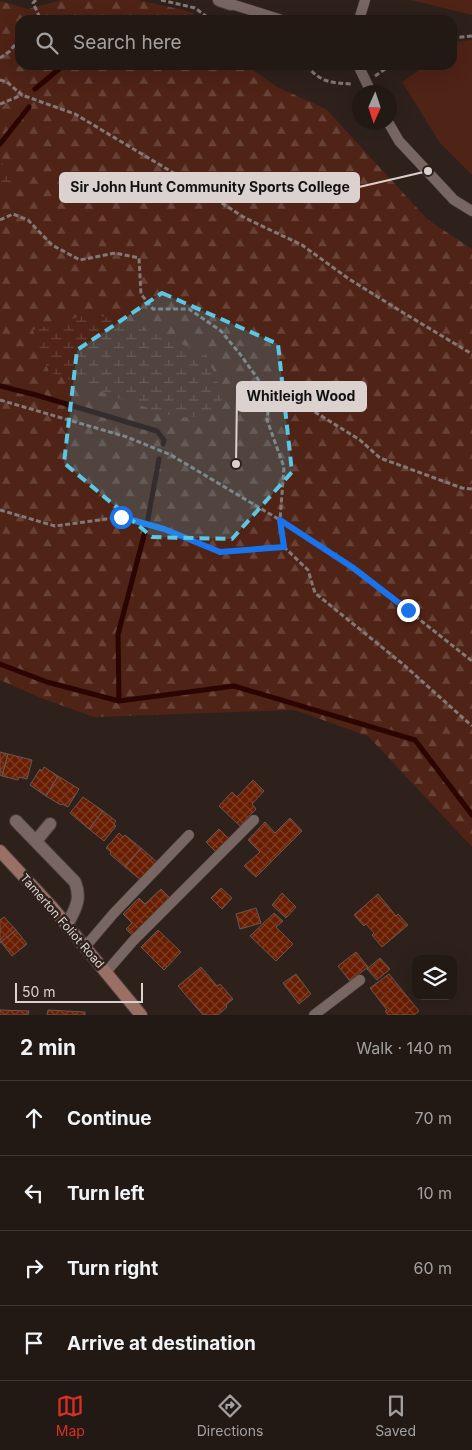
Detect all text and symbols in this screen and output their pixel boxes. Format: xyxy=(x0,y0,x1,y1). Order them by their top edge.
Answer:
search box xyxy=(15,15,457,70)
icon: search xyxy=(33,29,61,57)
text: Search here xyxy=(73,31,182,54)
north arrow xyxy=(352,85,397,130)
callout: Sir John Hunt Community Sports College xyxy=(60,173,359,202)
text: Sir John Hunt Community Sports College xyxy=(70,178,350,195)
callout: Whitleigh Wood xyxy=(237,382,366,411)
text: Whitleigh Wood xyxy=(247,387,355,404)
route start xyxy=(110,506,133,529)
route end xyxy=(397,599,420,622)
street label: Tamerton Foliot Road xyxy=(17,870,108,971)
map controls xyxy=(412,955,457,1000)
button: layers xyxy=(412,955,457,1000)
scale bar xyxy=(15,980,142,1003)
text: 50 m xyxy=(22,983,56,1000)
text: 2 min xyxy=(20,1035,76,1060)
text: Walk · 140 m xyxy=(356,1038,452,1058)
icon: ahead xyxy=(20,1104,48,1132)
text: Continue xyxy=(67,1107,152,1130)
text: 70 m xyxy=(415,1108,452,1128)
icon: left xyxy=(20,1179,48,1207)
text: Turn left xyxy=(67,1182,145,1205)
text: 10 m xyxy=(417,1183,452,1203)
icon: right xyxy=(20,1254,48,1282)
text: Turn right xyxy=(67,1257,158,1280)
text: 60 m xyxy=(413,1258,452,1278)
icon: arrive xyxy=(20,1329,48,1357)
text: Arrive at destination xyxy=(67,1332,256,1355)
tab: Map xyxy=(56,1392,85,1439)
tab: Directions xyxy=(197,1392,263,1439)
tab: Saved xyxy=(375,1392,416,1439)

